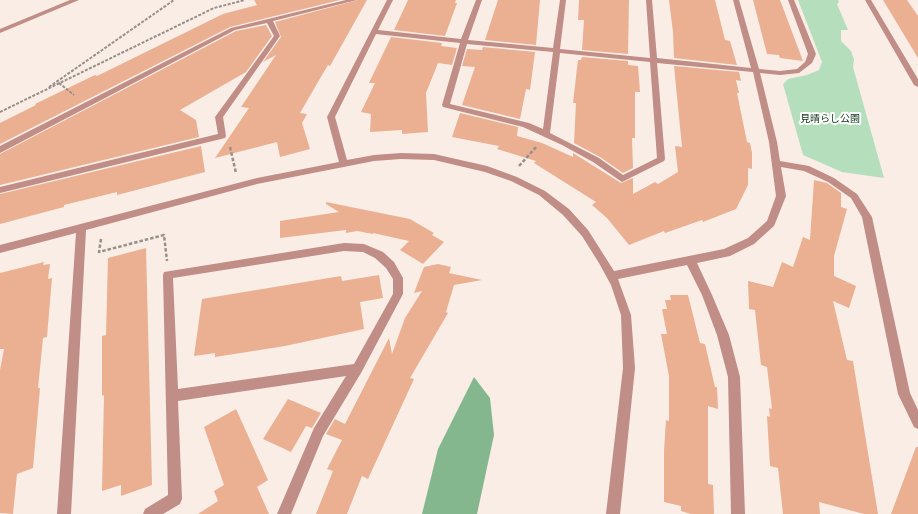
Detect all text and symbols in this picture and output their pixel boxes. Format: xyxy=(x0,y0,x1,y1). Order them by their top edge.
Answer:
park label: 見晴らし公園 xyxy=(800,113,860,125)

